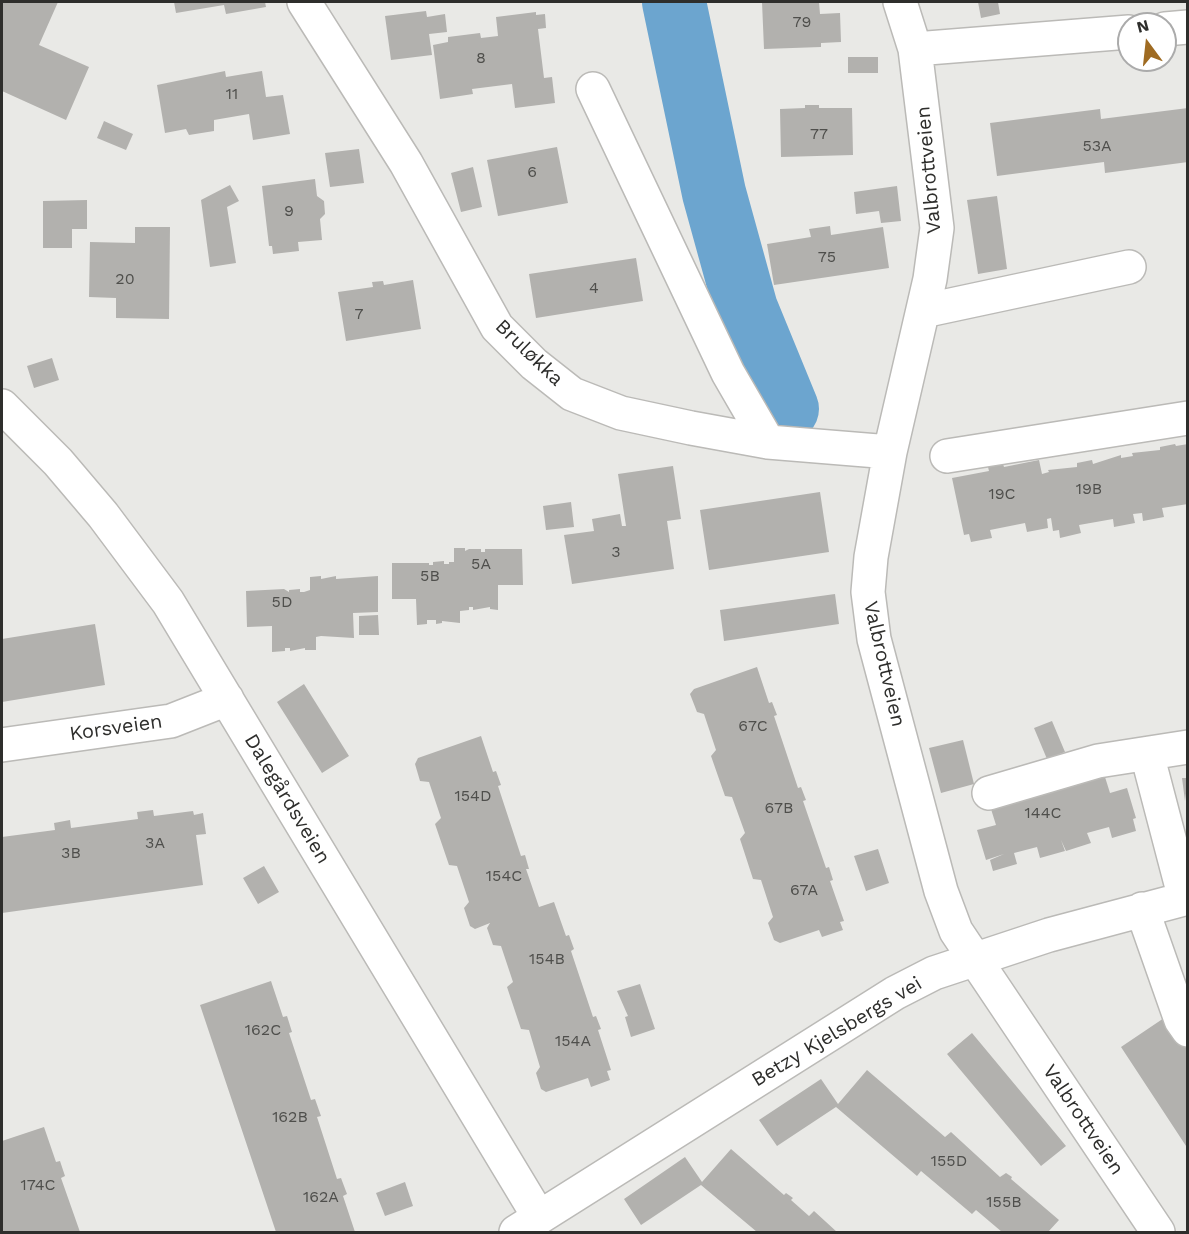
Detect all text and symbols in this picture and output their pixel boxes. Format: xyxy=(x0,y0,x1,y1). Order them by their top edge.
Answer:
house number: 79 xyxy=(793,12,811,32)
north arrow xyxy=(1117,12,1177,72)
text: N xyxy=(1135,15,1151,37)
house number: 8 xyxy=(476,48,486,68)
house number: 11 xyxy=(226,84,238,104)
street label: Valbrottveien xyxy=(911,105,947,235)
house number: 77 xyxy=(810,124,828,144)
house number: 53A xyxy=(1082,136,1112,156)
house number: 6 xyxy=(527,162,537,182)
house number: 9 xyxy=(284,201,294,221)
house number: 75 xyxy=(818,247,836,267)
house number: 20 xyxy=(115,269,135,289)
house number: 4 xyxy=(589,278,599,298)
house number: 7 xyxy=(355,304,363,324)
street label: Bruløkka xyxy=(490,315,568,391)
house number: 19B xyxy=(1076,479,1102,499)
house number: 19C xyxy=(988,484,1016,504)
house number: 3 xyxy=(611,542,621,562)
house number: 5A xyxy=(471,554,491,574)
house number: 5B xyxy=(420,566,440,586)
house number: 5D xyxy=(272,592,292,612)
street label: Valbrottveien xyxy=(858,599,910,729)
street label: Korsveien xyxy=(68,710,164,746)
house number: 67C xyxy=(738,716,768,736)
street label: Dalegårdsveien xyxy=(239,730,335,868)
house number: 154D xyxy=(455,786,491,806)
house number: 67B xyxy=(765,798,793,818)
house number: 144C xyxy=(1025,803,1061,823)
house number: 3A xyxy=(145,833,165,853)
house number: 3B xyxy=(61,843,81,863)
house number: 154C xyxy=(486,866,522,886)
house number: 67A xyxy=(790,880,818,900)
house number: 154B xyxy=(529,949,565,969)
street label: Betzy Kjelsbergs vei xyxy=(748,972,926,1092)
house number: 162C xyxy=(245,1020,281,1040)
house number: 154A xyxy=(555,1031,591,1051)
street label: Valbrottveien xyxy=(1037,1060,1129,1180)
house number: 162B xyxy=(272,1107,308,1127)
house number: 155D xyxy=(931,1151,967,1171)
house number: 174C xyxy=(21,1175,55,1195)
house number: 162A xyxy=(303,1187,339,1207)
house number: 155B xyxy=(986,1192,1022,1212)

